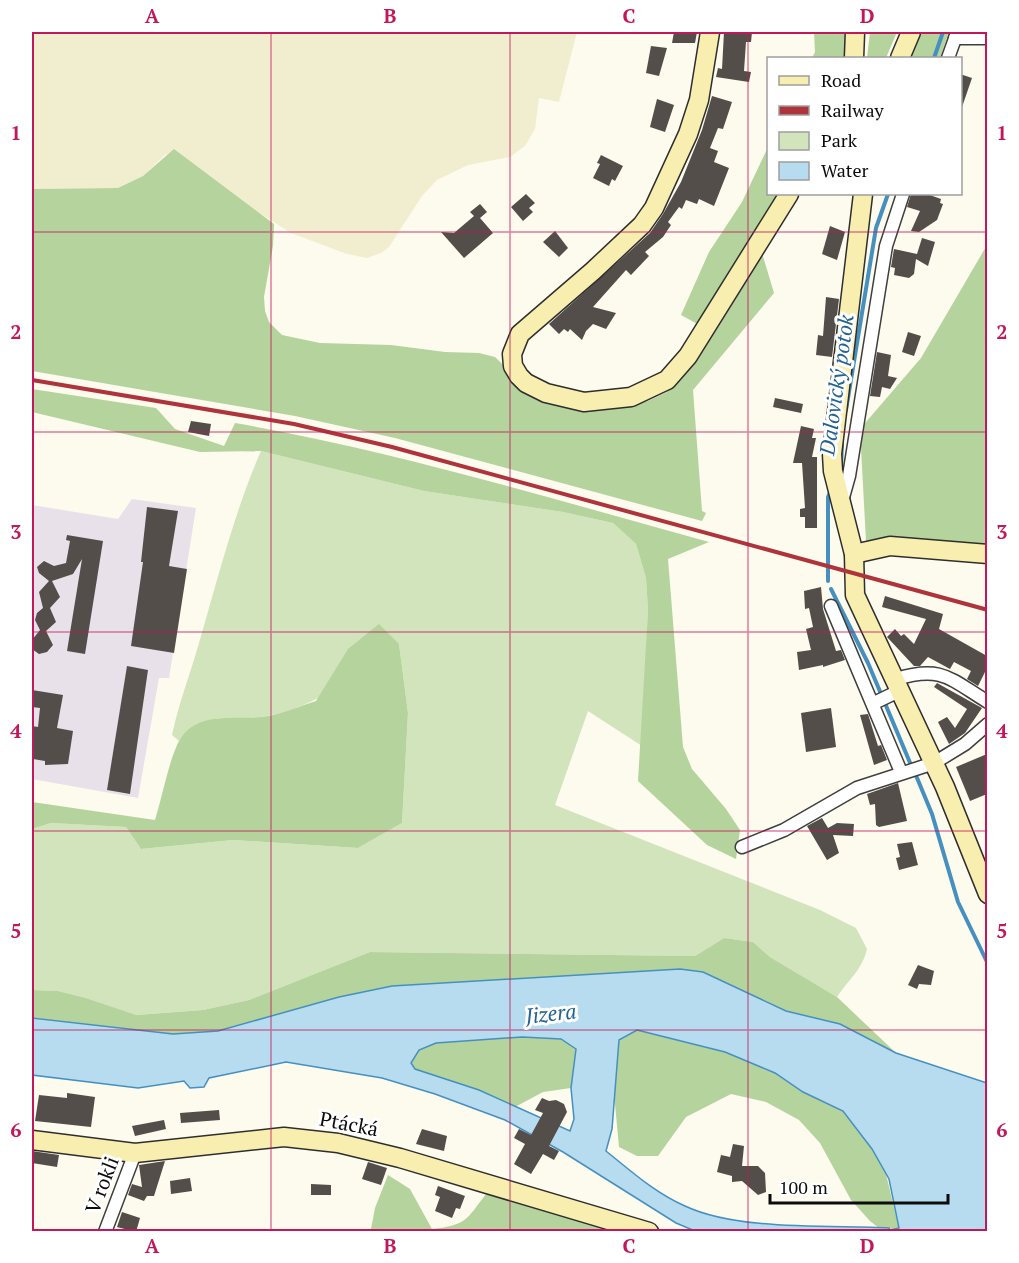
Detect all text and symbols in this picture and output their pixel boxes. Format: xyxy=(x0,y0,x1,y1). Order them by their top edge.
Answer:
text: A xyxy=(145,2,160,29)
text: B xyxy=(384,2,397,29)
text: C xyxy=(622,2,636,29)
text: D xyxy=(860,2,874,29)
legend xyxy=(767,57,962,195)
text: Road xyxy=(821,68,861,92)
text: Railway xyxy=(821,98,885,122)
text: 1 xyxy=(10,119,22,146)
text: 1 xyxy=(996,119,1008,146)
text: Park xyxy=(821,128,858,152)
text: Water xyxy=(821,158,868,182)
water label: Dalovický potok xyxy=(812,312,860,458)
text: 2 xyxy=(10,318,22,345)
text: 2 xyxy=(996,318,1008,345)
text: 3 xyxy=(10,518,22,545)
text: 3 xyxy=(996,518,1008,545)
text: 4 xyxy=(10,717,22,744)
text: 4 xyxy=(996,717,1008,744)
text: 5 xyxy=(10,917,22,944)
text: 5 xyxy=(996,917,1008,944)
water label: Jizera xyxy=(523,996,578,1030)
street label: Ptácká xyxy=(317,1105,381,1142)
text: 6 xyxy=(10,1116,22,1143)
text: 6 xyxy=(996,1116,1008,1143)
street label: V rokli xyxy=(78,1152,125,1217)
scale bar xyxy=(770,1167,948,1205)
text: 100 m xyxy=(779,1175,828,1199)
text: A xyxy=(145,1232,160,1259)
text: B xyxy=(384,1232,397,1259)
text: C xyxy=(622,1232,636,1259)
text: D xyxy=(860,1232,874,1259)

